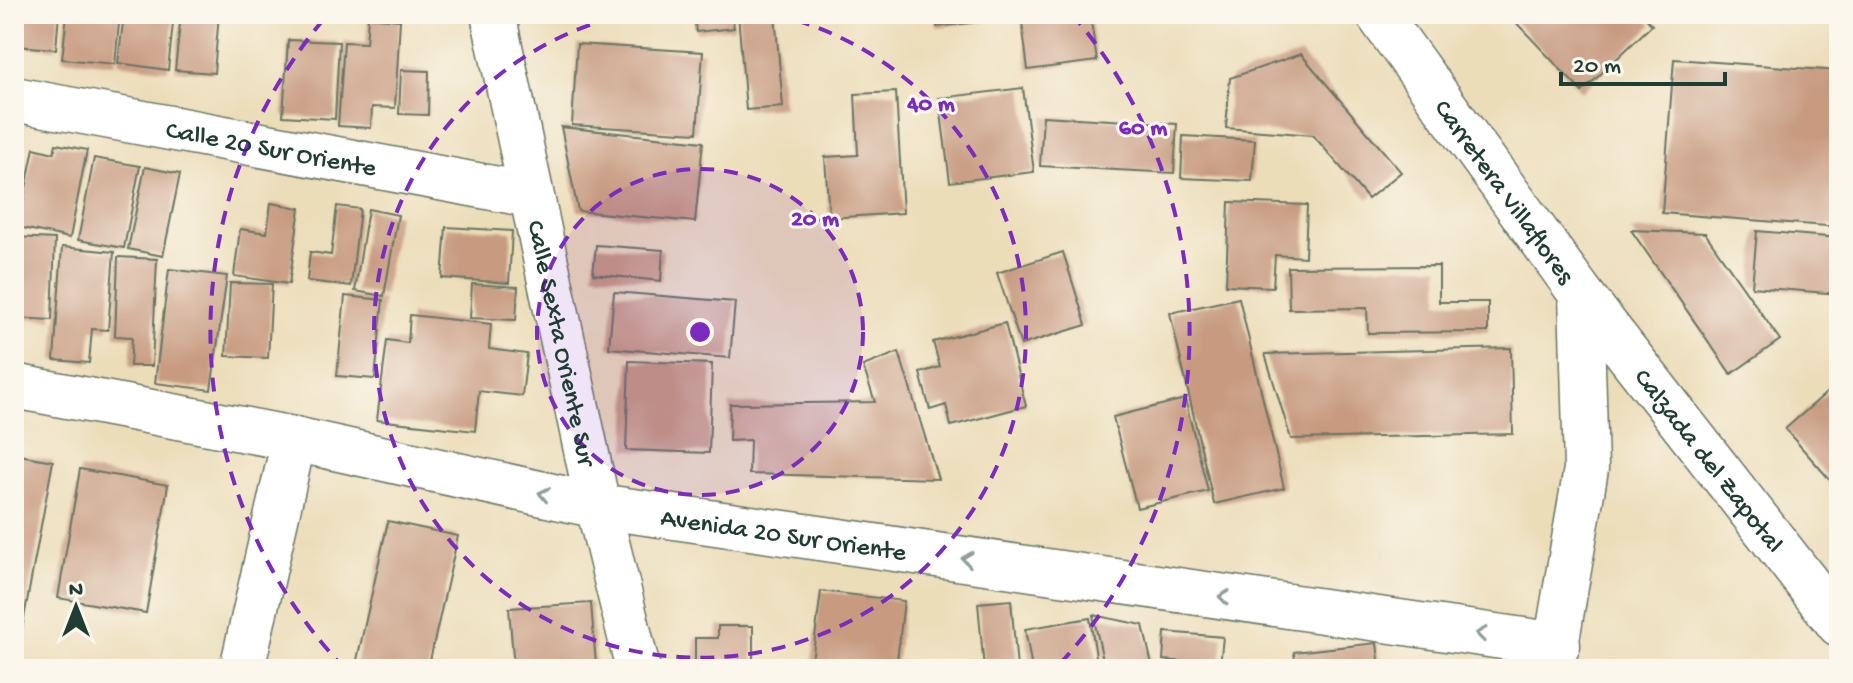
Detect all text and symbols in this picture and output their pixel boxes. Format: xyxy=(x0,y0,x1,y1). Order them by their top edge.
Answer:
scale bar xyxy=(1561,36,1725,86)
text: 20 m xyxy=(1573,53,1621,82)
text: 40 m xyxy=(906,91,955,120)
street label: Carretera Villaflores xyxy=(1425,95,1580,292)
text: 60 m xyxy=(1119,115,1167,144)
street label: Calle 20 Sur Oriente xyxy=(163,117,379,186)
text: 20 m xyxy=(791,206,839,235)
street label: Calle Sexta Oriente Sur xyxy=(517,218,601,472)
centre of rings xyxy=(686,318,714,346)
street label: Calzada del Zapotal xyxy=(1625,364,1788,560)
one-way arrow xyxy=(538,486,551,503)
street label: Avenida 20 Sur Oriente xyxy=(658,504,909,571)
one-way arrow xyxy=(960,551,974,568)
north arrow xyxy=(36,567,116,647)
text: N xyxy=(69,578,83,604)
one-way arrow xyxy=(1217,589,1231,606)
one-way arrow xyxy=(1474,626,1488,643)

